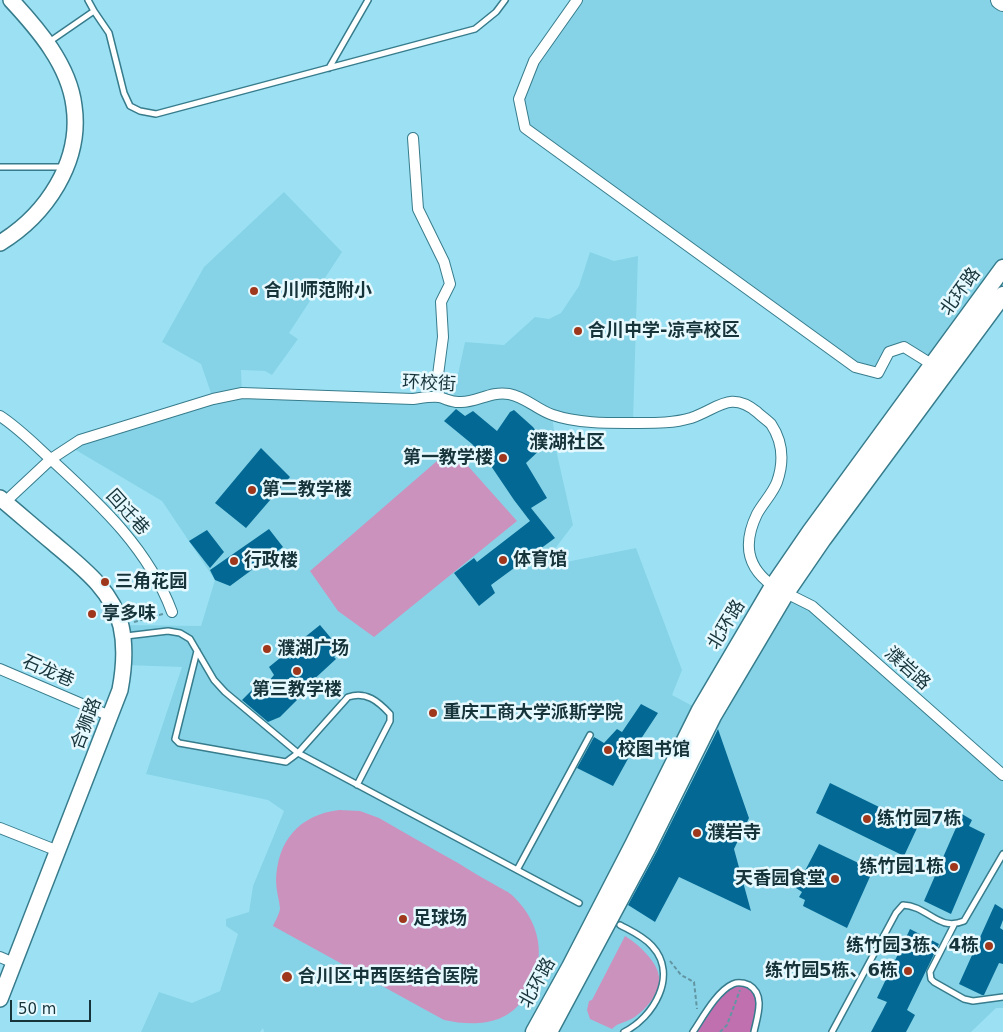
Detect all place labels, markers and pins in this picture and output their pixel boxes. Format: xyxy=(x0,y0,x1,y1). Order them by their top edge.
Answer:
place label: 合川师范附小 xyxy=(264,280,372,302)
marker: 合川师范附小 xyxy=(248,285,260,297)
place label: 合川中学-凉亭校区 xyxy=(588,320,739,342)
marker: 合川中学-凉亭校区 xyxy=(572,325,584,337)
place label: 第一教学楼 xyxy=(403,447,493,469)
marker: 第一教学楼 xyxy=(497,452,509,464)
place label: 第二教学楼 xyxy=(262,479,352,501)
marker: 第二教学楼 xyxy=(246,484,258,496)
place label: 体育馆 xyxy=(513,549,567,571)
place label: 行政楼 xyxy=(244,550,298,572)
marker: 体育馆 xyxy=(497,554,509,566)
marker: 行政楼 xyxy=(228,555,240,567)
place label: 三角花园 xyxy=(115,571,187,593)
marker: 三角花园 xyxy=(99,576,111,588)
place label: 享多味 xyxy=(102,603,156,625)
marker: 享多味 xyxy=(86,608,98,620)
place label: 濮湖广场 xyxy=(277,638,349,660)
marker: 濮湖广场 xyxy=(261,643,273,655)
marker: 第三教学楼 xyxy=(291,665,303,677)
place label: 第三教学楼 xyxy=(252,679,342,701)
place label: 重庆工商大学派斯学院 xyxy=(443,702,623,724)
marker: 重庆工商大学派斯学院 xyxy=(427,707,439,719)
place label: 校图书馆 xyxy=(618,739,690,761)
marker: 校图书馆 xyxy=(602,744,614,756)
place label: 练竹园7栋 xyxy=(877,808,962,830)
marker: 练竹园7栋 xyxy=(861,813,873,825)
place label: 濮岩寺 xyxy=(707,822,761,844)
marker: 濮岩寺 xyxy=(691,827,703,839)
place label: 练竹园1栋 xyxy=(859,856,944,878)
marker: 练竹园1栋 xyxy=(948,861,960,873)
place label: 天香园食堂 xyxy=(735,868,825,890)
marker: 天香园食堂 xyxy=(829,873,841,885)
place label: 足球场 xyxy=(413,908,467,930)
marker: 足球场 xyxy=(397,913,409,925)
place label: 练竹园3栋、4栋 xyxy=(846,935,979,957)
marker: 练竹园3栋、4栋 xyxy=(983,940,995,952)
place label: 练竹园5栋、6栋 xyxy=(765,960,898,982)
marker: 练竹园5栋、6栋 xyxy=(902,965,914,977)
place label: 合川区中西医结合医院 xyxy=(298,966,478,988)
marker: 合川区中西医结合医院 xyxy=(280,970,294,984)

